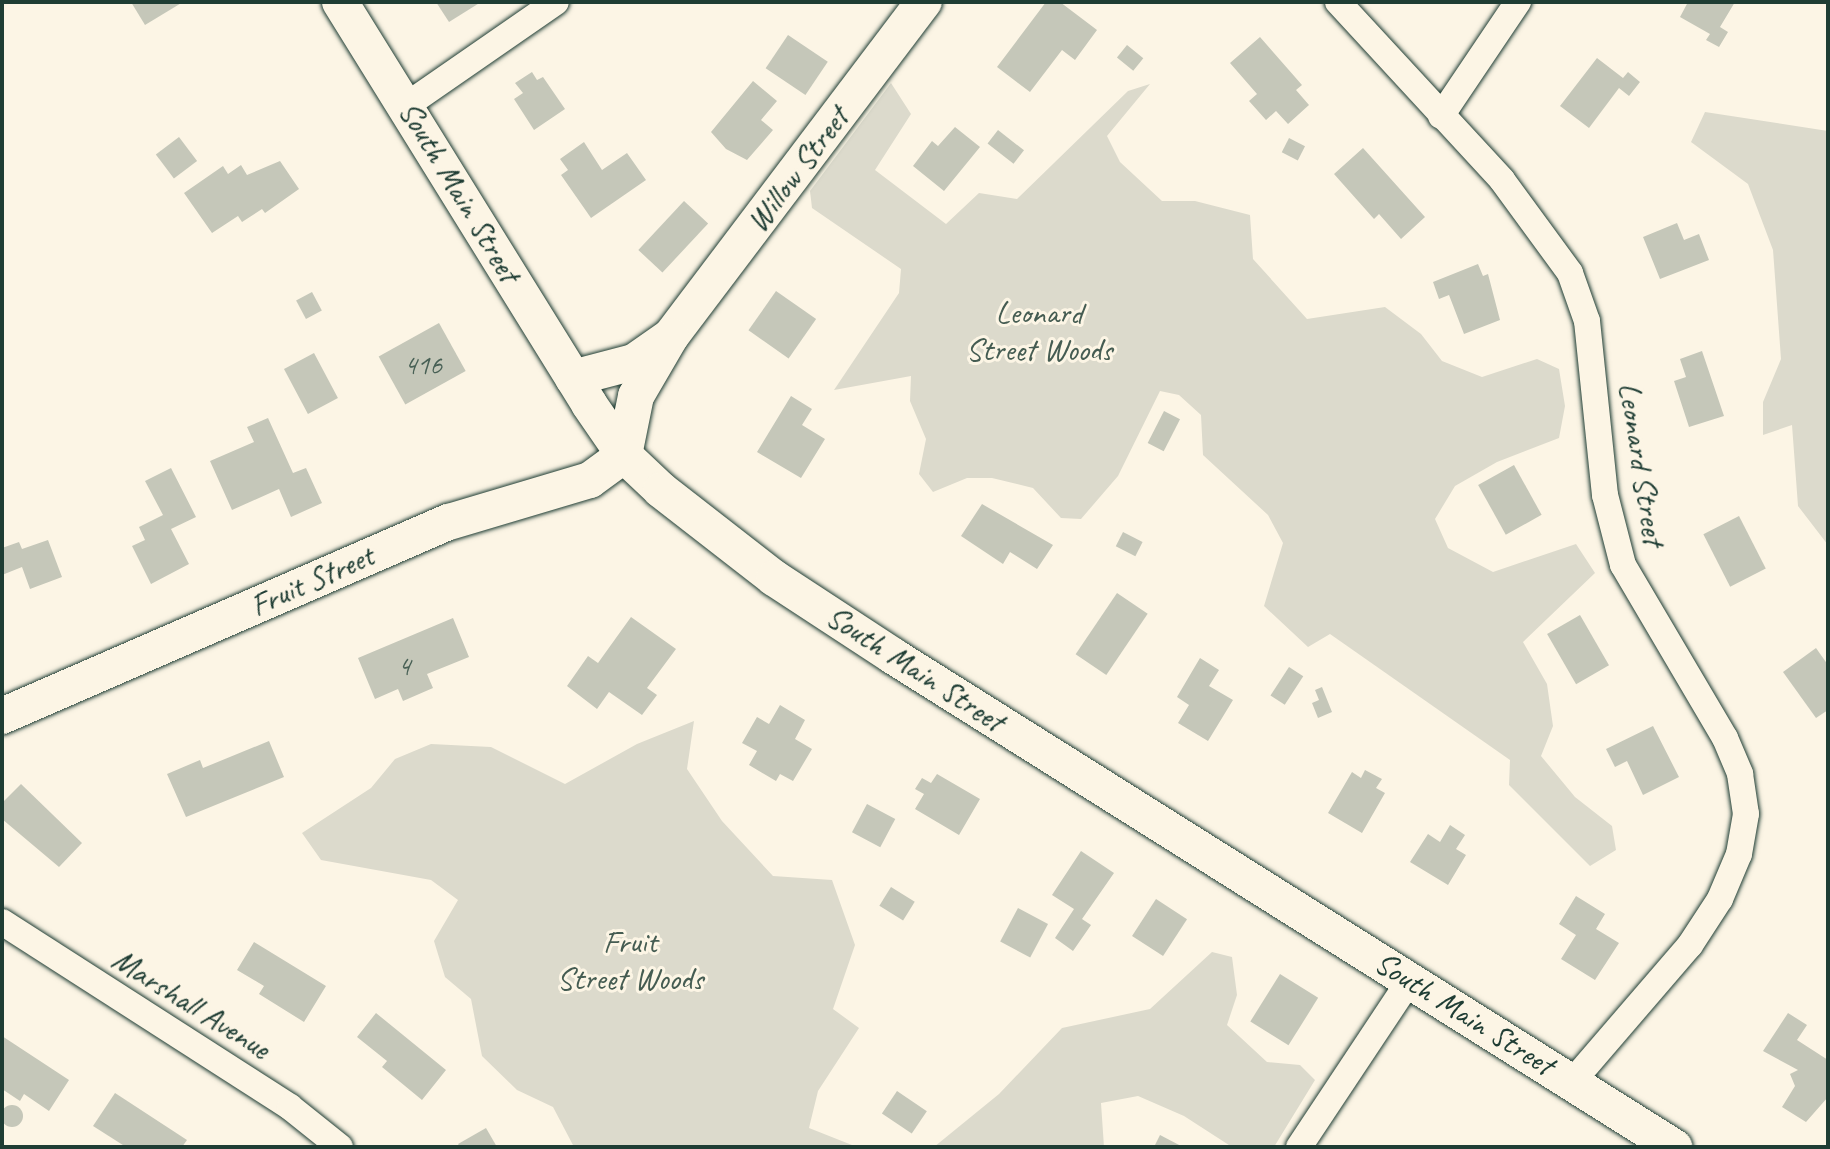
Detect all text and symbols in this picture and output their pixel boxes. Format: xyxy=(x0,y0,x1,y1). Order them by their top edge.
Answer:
street label: South Main Street xyxy=(389,94,529,290)
street label: Willow Street xyxy=(739,100,857,240)
park label: Leonard Street Woods xyxy=(966,295,1112,370)
house number: 416 xyxy=(404,348,442,382)
street label: Leonard Street xyxy=(1609,380,1673,548)
street label: Fruit Street xyxy=(244,537,380,625)
street label: South Main Street xyxy=(818,597,1012,741)
house number: 4 xyxy=(398,649,410,683)
park label: Fruit Street Woods xyxy=(557,924,703,999)
street label: Marshall Avenue xyxy=(105,940,277,1068)
street label: South Main Street xyxy=(1366,943,1562,1085)

